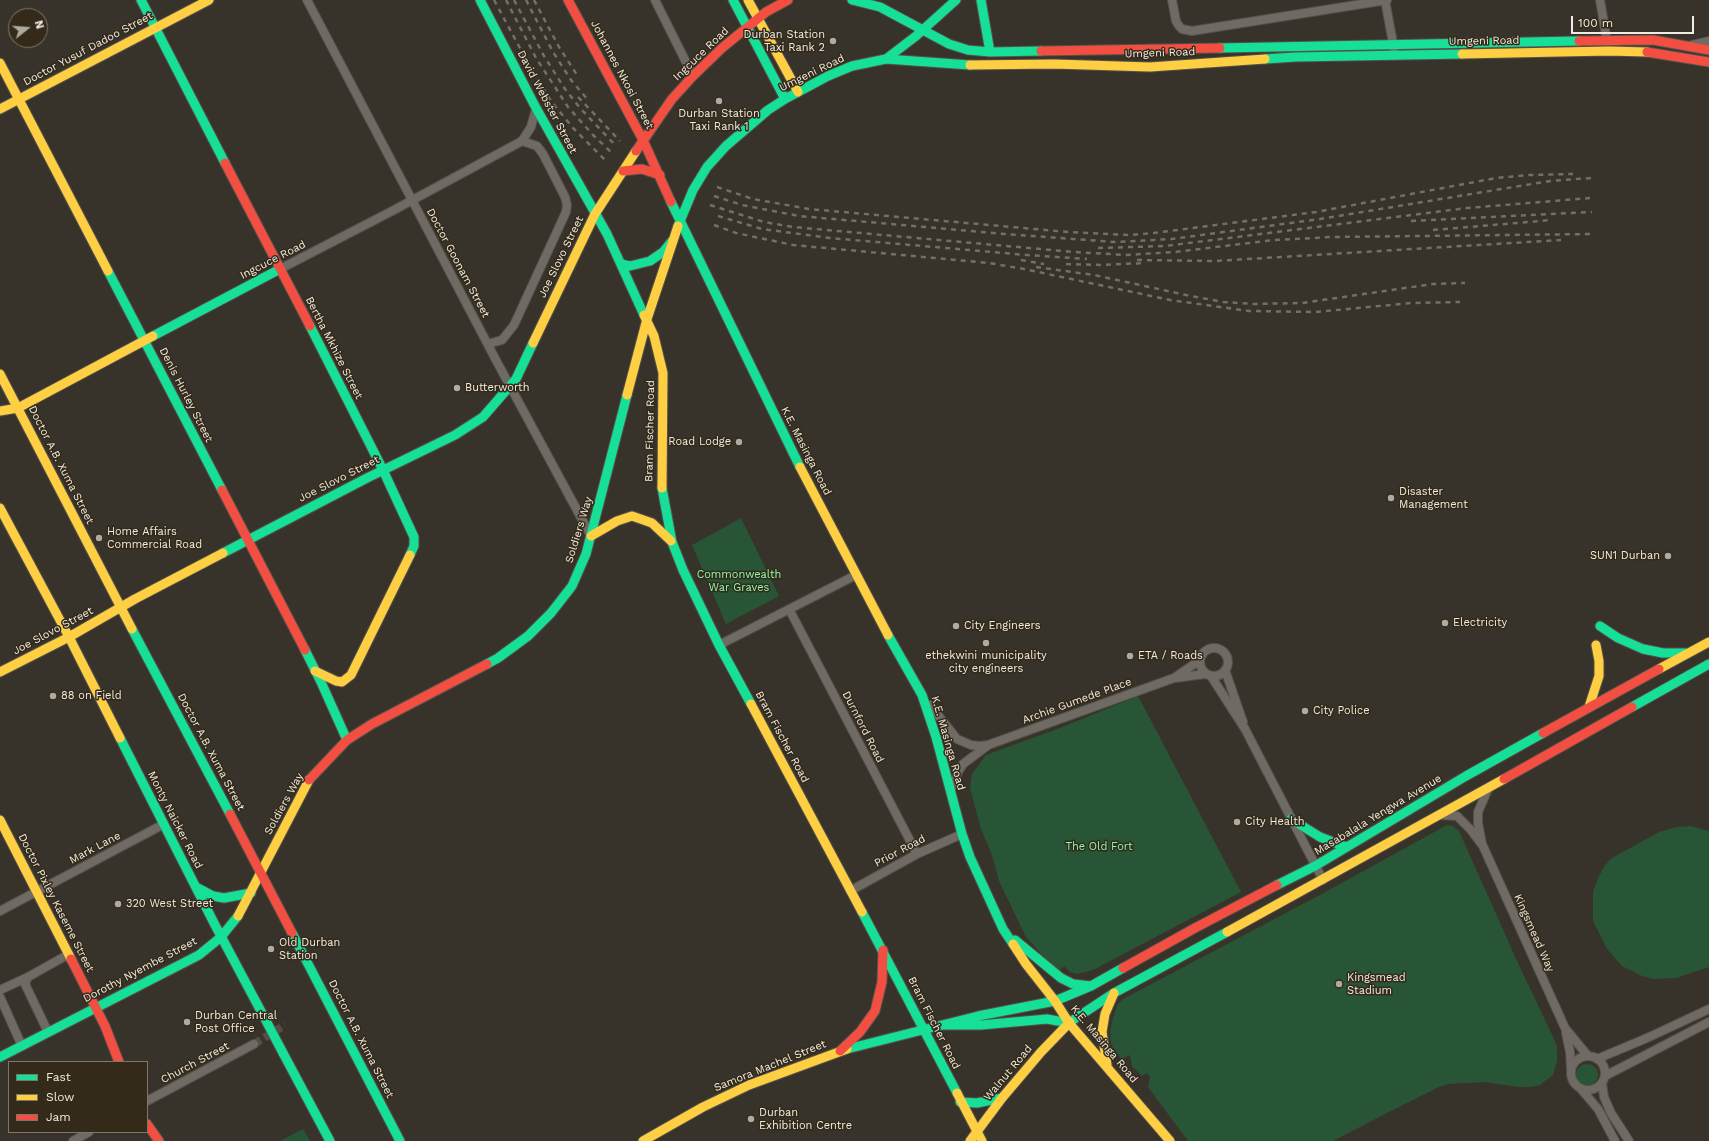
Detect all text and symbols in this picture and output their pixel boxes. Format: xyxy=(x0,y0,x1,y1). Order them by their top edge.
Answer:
north arrow xyxy=(8,8,48,48)
scale bar xyxy=(1573,8,1696,34)
street label: Doctor Yusuf Dadoo Street xyxy=(21,9,155,89)
text: 100 m xyxy=(1578,16,1613,30)
street label: Johannes Nkosi Street xyxy=(588,18,656,132)
text: N xyxy=(32,19,46,30)
street label: Ingcuce Road xyxy=(671,24,731,84)
place label: Durban Station Taxi Rank 2 xyxy=(744,28,825,54)
street label: Umgeni Road xyxy=(1449,34,1519,48)
marker: Durban Station Taxi Rank 2 xyxy=(828,36,838,46)
street label: Umgeni Road xyxy=(1124,45,1196,61)
street label: David Webster Street xyxy=(514,48,580,156)
street label: Umgeni Road xyxy=(777,52,847,94)
marker: Durban Station Taxi Rank 1 xyxy=(714,96,724,106)
place label: Durban Station Taxi Rank 1 xyxy=(678,107,760,133)
street label: Doctor Goonam Street xyxy=(424,206,492,320)
street label: Joe Slovo Street xyxy=(536,214,586,300)
street label: Ingcuce Road xyxy=(238,238,308,282)
street label: Bertha Mkhize Street xyxy=(302,294,366,402)
street label: Denis Hurley Street xyxy=(156,345,216,445)
street label: Bram Fischer Road xyxy=(643,380,657,482)
place label: Butterworth xyxy=(465,381,530,395)
marker: Butterworth xyxy=(452,383,462,393)
street label: Doctor A.B. Xuma Street xyxy=(25,404,97,526)
street label: K.E. Masinga Road xyxy=(778,405,834,497)
place label: Road Lodge xyxy=(668,435,731,449)
marker: Road Lodge xyxy=(734,437,744,447)
street label: Joe Slovo Street xyxy=(296,453,382,505)
place label: Disaster Management xyxy=(1399,485,1468,511)
marker: Disaster Management xyxy=(1386,493,1396,503)
street label: Soldiers Way xyxy=(563,495,595,565)
place label: Home Affairs Commercial Road xyxy=(107,525,202,551)
marker: Home Affairs Commercial Road xyxy=(94,533,104,543)
place label: SUN1 Durban xyxy=(1590,549,1660,563)
marker: SUN1 Durban xyxy=(1663,551,1673,561)
park label: Commonwealth War Graves xyxy=(697,568,781,594)
street label: Joe Slovo Street xyxy=(11,604,95,658)
place label: Electricity xyxy=(1453,616,1507,630)
marker: Electricity xyxy=(1440,618,1450,628)
place label: City Engineers xyxy=(964,619,1041,633)
marker: City Engineers xyxy=(951,621,961,631)
marker: ethekwini municipality city engineers xyxy=(981,638,991,648)
place label: ethekwini municipality city engineers xyxy=(925,649,1047,675)
place label: ETA / Roads xyxy=(1138,649,1203,663)
marker: ETA / Roads xyxy=(1125,651,1135,661)
street label: Archie Gumede Place xyxy=(1021,675,1133,727)
place label: 88 on Field xyxy=(61,689,122,703)
street label: Bram Fischer Road xyxy=(752,689,812,785)
street label: Durnford Road xyxy=(839,689,887,765)
marker: 88 on Field xyxy=(48,691,58,701)
street label: Doctor A.B. Xuma Street xyxy=(174,691,248,813)
street label: K.E. Masinga Road xyxy=(928,694,968,792)
place label: City Police xyxy=(1313,704,1370,718)
marker: City Police xyxy=(1300,706,1310,716)
street label: Monty Naicker Road xyxy=(145,769,205,871)
street label: Soldiers Way xyxy=(262,771,306,837)
street label: Masabalala Yengwa Avenue xyxy=(1312,772,1444,858)
place label: City Health xyxy=(1245,815,1305,829)
marker: City Health xyxy=(1232,817,1242,827)
street label: Mark Lane xyxy=(67,829,123,867)
street label: Doctor Pixley Kaseme Street xyxy=(15,832,97,974)
street label: Prior Road xyxy=(872,832,928,870)
park label: The Old Fort xyxy=(1065,840,1133,854)
street label: Kingsmead Way xyxy=(1511,892,1557,974)
place label: 320 West Street xyxy=(126,897,213,911)
marker: 320 West Street xyxy=(113,899,123,909)
street label: Dorothy Nyembe Street xyxy=(81,934,199,1006)
place label: Old Durban Station xyxy=(279,936,340,962)
marker: Old Durban Station xyxy=(266,944,276,954)
place label: Kingsmead Stadium xyxy=(1347,971,1406,997)
street label: Bram Fischer Road xyxy=(905,975,963,1071)
street label: Doctor A.B. Xuma Street xyxy=(325,978,397,1100)
marker: Kingsmead Stadium xyxy=(1334,979,1344,989)
street label: K.E. Masinga Road xyxy=(1068,1002,1140,1086)
place label: Durban Central Post Office xyxy=(195,1009,277,1035)
marker: Durban Central Post Office xyxy=(182,1017,192,1027)
street label: Samora Machel Street xyxy=(712,1037,828,1095)
street label: Church Street xyxy=(159,1040,231,1086)
street label: Walnut Road xyxy=(981,1043,1035,1103)
legend xyxy=(8,1061,148,1133)
text: Fast xyxy=(46,1070,71,1084)
text: Slow xyxy=(46,1090,74,1104)
place label: Durban Exhibition Centre xyxy=(759,1106,852,1132)
text: Jam xyxy=(46,1110,71,1124)
marker: Durban Exhibition Centre xyxy=(746,1114,756,1124)

